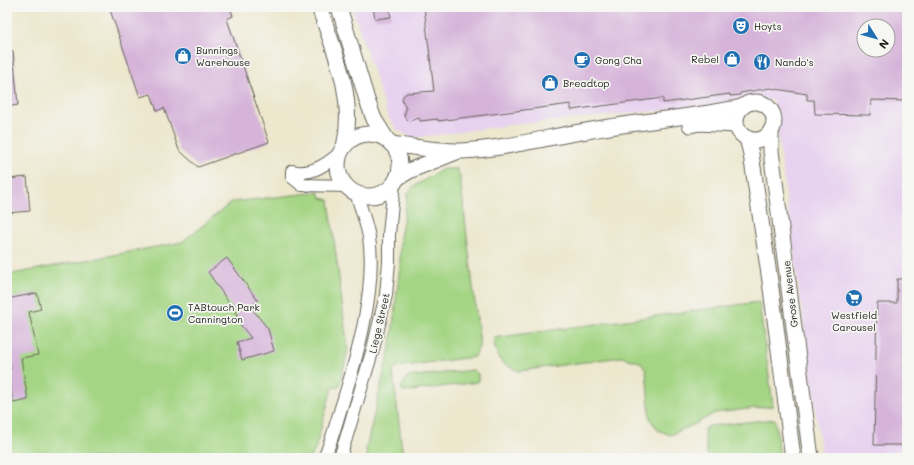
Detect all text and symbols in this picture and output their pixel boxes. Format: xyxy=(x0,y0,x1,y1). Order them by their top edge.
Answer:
theatre icon: Hoyts xyxy=(731,16,751,36)
north arrow xyxy=(856,18,896,58)
place label: Hoyts xyxy=(754,19,782,33)
text: N xyxy=(876,36,893,52)
place label: Bunnings Warehouse xyxy=(196,43,250,69)
shop icon: Bunnings Warehouse xyxy=(173,46,193,66)
shop icon: Rebel xyxy=(722,49,742,69)
cafe icon: Gong Cha xyxy=(572,50,592,70)
place label: Rebel xyxy=(691,52,719,66)
restaurant icon: Nando's xyxy=(752,52,772,72)
place label: Gong Cha xyxy=(595,53,642,67)
place label: Nando's xyxy=(775,55,814,69)
shop icon: Breadtop xyxy=(540,73,560,93)
place label: Breadtop xyxy=(563,76,610,90)
street label: Grose Avenue xyxy=(779,260,801,328)
supermarket icon: Westfield Carousel xyxy=(844,288,864,308)
street label: Liege Street xyxy=(365,291,393,355)
place label: TABtouch Park Cannington xyxy=(188,300,260,326)
sports icon: TABtouch Park Cannington xyxy=(165,303,185,323)
place label: Westfield Carousel xyxy=(831,308,877,334)

